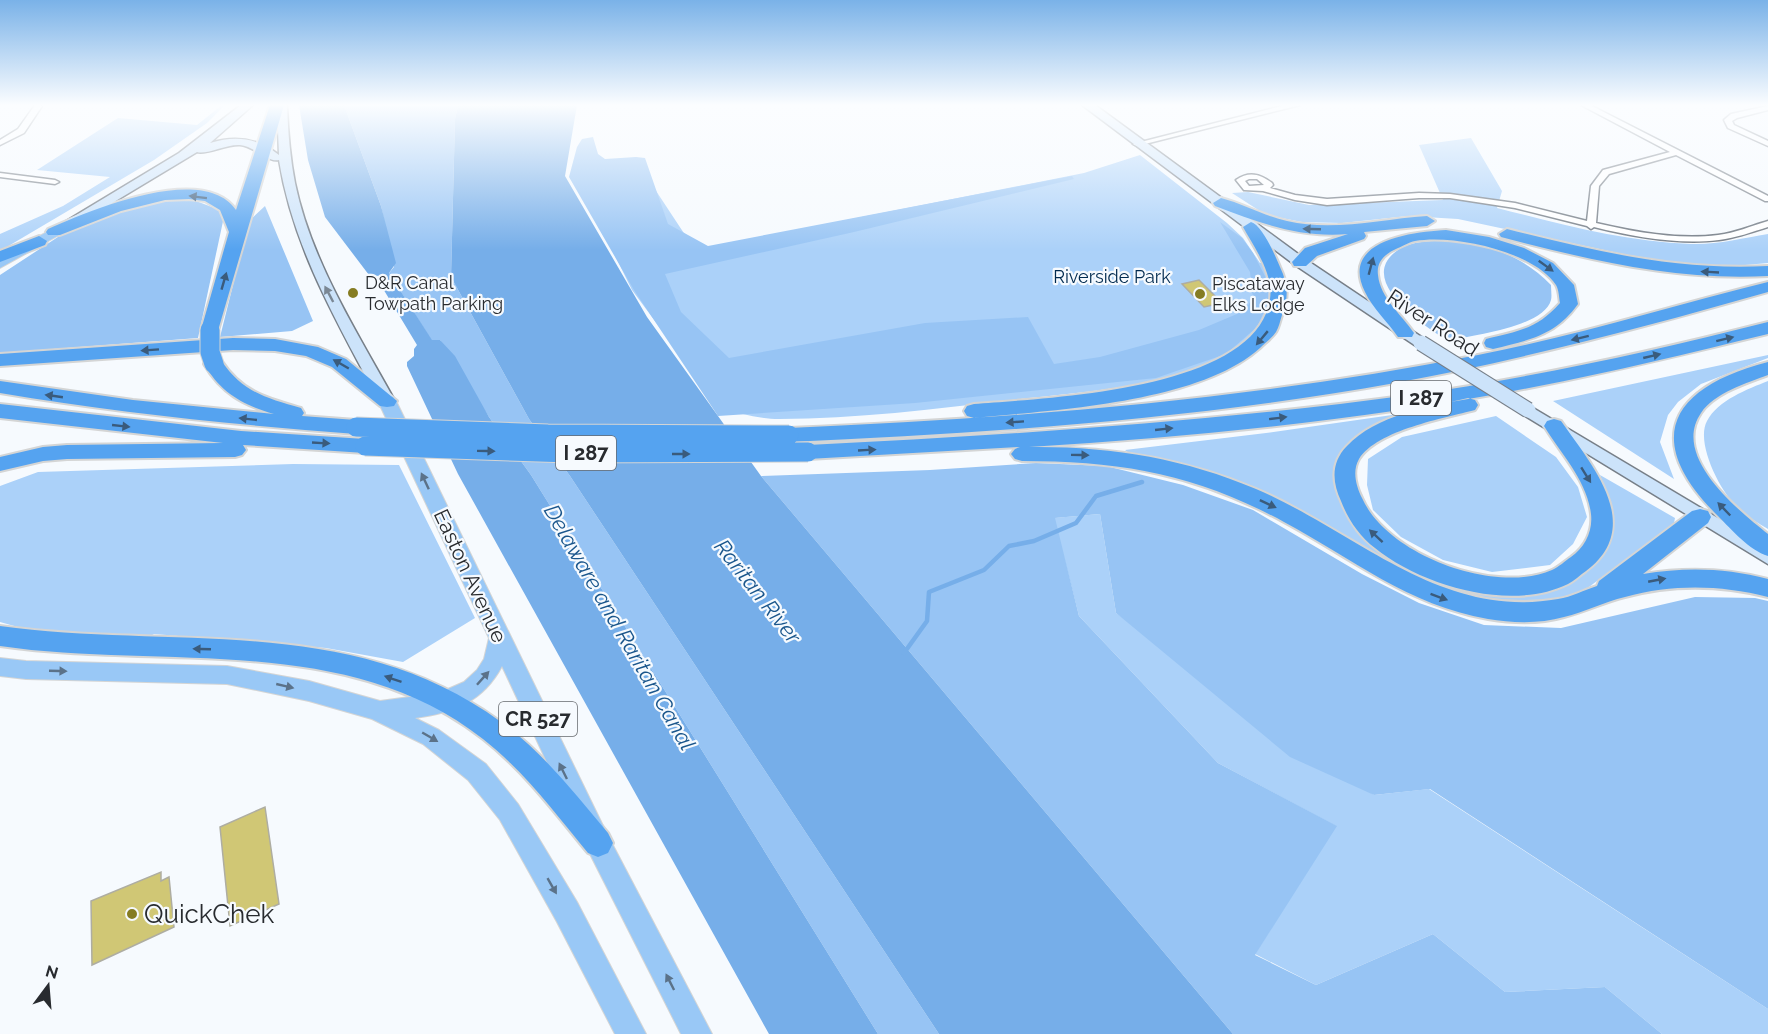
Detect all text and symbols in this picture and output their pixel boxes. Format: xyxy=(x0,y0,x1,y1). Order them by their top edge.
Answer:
one-way arrow xyxy=(188,192,207,201)
one-way arrow xyxy=(1302,225,1321,234)
one-way arrow xyxy=(1367,257,1376,275)
one-way arrow xyxy=(1537,260,1553,272)
park label: Riverside Park xyxy=(1053,266,1171,287)
one-way arrow xyxy=(1700,267,1719,276)
one-way arrow xyxy=(219,272,229,290)
place label: D&R Canal Towpath Parking xyxy=(365,272,503,314)
place label: Piscataway Elks Lodge xyxy=(1212,273,1305,315)
street label: River Road xyxy=(1383,284,1484,361)
one-way arrow xyxy=(324,285,334,302)
marker: D&R Canal Towpath Parking xyxy=(346,286,360,300)
marker: Piscataway Elks Lodge xyxy=(1193,287,1207,301)
one-way arrow xyxy=(1256,330,1269,345)
one-way arrow xyxy=(1716,333,1734,343)
one-way arrow xyxy=(1570,334,1589,344)
one-way arrow xyxy=(140,345,159,355)
one-way arrow xyxy=(1643,351,1661,361)
one-way arrow xyxy=(333,359,349,370)
road number: I 287 xyxy=(1391,381,1451,415)
one-way arrow xyxy=(44,391,63,400)
one-way arrow xyxy=(1268,413,1287,422)
one-way arrow xyxy=(238,414,257,424)
one-way arrow xyxy=(1005,418,1024,427)
one-way arrow xyxy=(111,421,130,431)
one-way arrow xyxy=(1154,424,1173,434)
road number: I 287 xyxy=(556,436,616,470)
one-way arrow xyxy=(312,439,331,448)
one-way arrow xyxy=(857,445,876,454)
one-way arrow xyxy=(477,447,496,456)
one-way arrow xyxy=(672,449,691,459)
one-way arrow xyxy=(1071,450,1090,460)
one-way arrow xyxy=(1580,467,1591,483)
one-way arrow xyxy=(420,473,429,490)
water label: Delaware and Raritan Canal xyxy=(539,499,701,755)
one-way arrow xyxy=(1259,500,1276,509)
one-way arrow xyxy=(1717,502,1731,516)
street label: Easton Avenue xyxy=(429,505,512,646)
one-way arrow xyxy=(1369,530,1384,543)
water label: Raritan River xyxy=(709,534,808,649)
one-way arrow xyxy=(1648,575,1667,584)
one-way arrow xyxy=(1430,592,1448,602)
one-way arrow xyxy=(192,644,211,654)
one-way arrow xyxy=(49,666,68,676)
one-way arrow xyxy=(476,671,489,686)
one-way arrow xyxy=(384,674,402,684)
one-way arrow xyxy=(275,681,294,691)
road number: CR 527 xyxy=(499,702,577,736)
one-way arrow xyxy=(422,732,439,742)
one-way arrow xyxy=(559,762,568,779)
one-way arrow xyxy=(547,878,557,895)
place label: QuickChek xyxy=(144,899,275,929)
marker: QuickChek xyxy=(125,907,139,921)
north arrow xyxy=(18,956,78,1016)
text: N xyxy=(44,961,60,983)
one-way arrow xyxy=(665,973,675,990)

